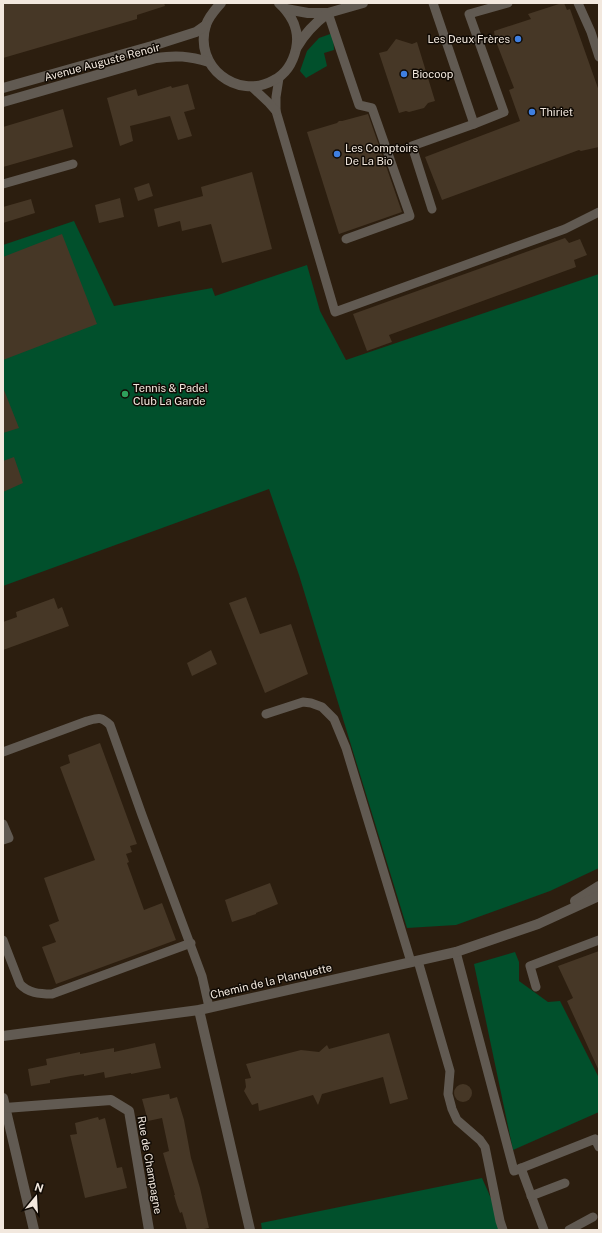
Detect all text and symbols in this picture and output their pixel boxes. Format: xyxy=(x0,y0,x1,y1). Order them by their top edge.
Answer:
place label: Les Deux Frères xyxy=(427,33,510,45)
marker: Les Deux Frères xyxy=(513,34,523,44)
street label: Avenue Auguste Renoir xyxy=(43,41,161,83)
place label: Biocoop xyxy=(412,68,454,80)
marker: Biocoop xyxy=(399,69,409,79)
place label: Thiriet xyxy=(540,106,573,118)
marker: Thiriet xyxy=(527,107,537,117)
place label: Les Comptoirs De La Bio xyxy=(345,142,419,167)
marker: Les Comptoirs De La Bio xyxy=(332,149,342,159)
place label: Tennis & Padel Club La Garde xyxy=(133,382,208,407)
marker: Tennis & Padel Club La Garde xyxy=(120,389,130,399)
street label: Chemin de la Planquette xyxy=(209,961,333,1001)
street label: Rue de Champagne xyxy=(135,1115,165,1215)
north arrow xyxy=(16,1177,56,1217)
text: N xyxy=(33,1180,45,1195)

